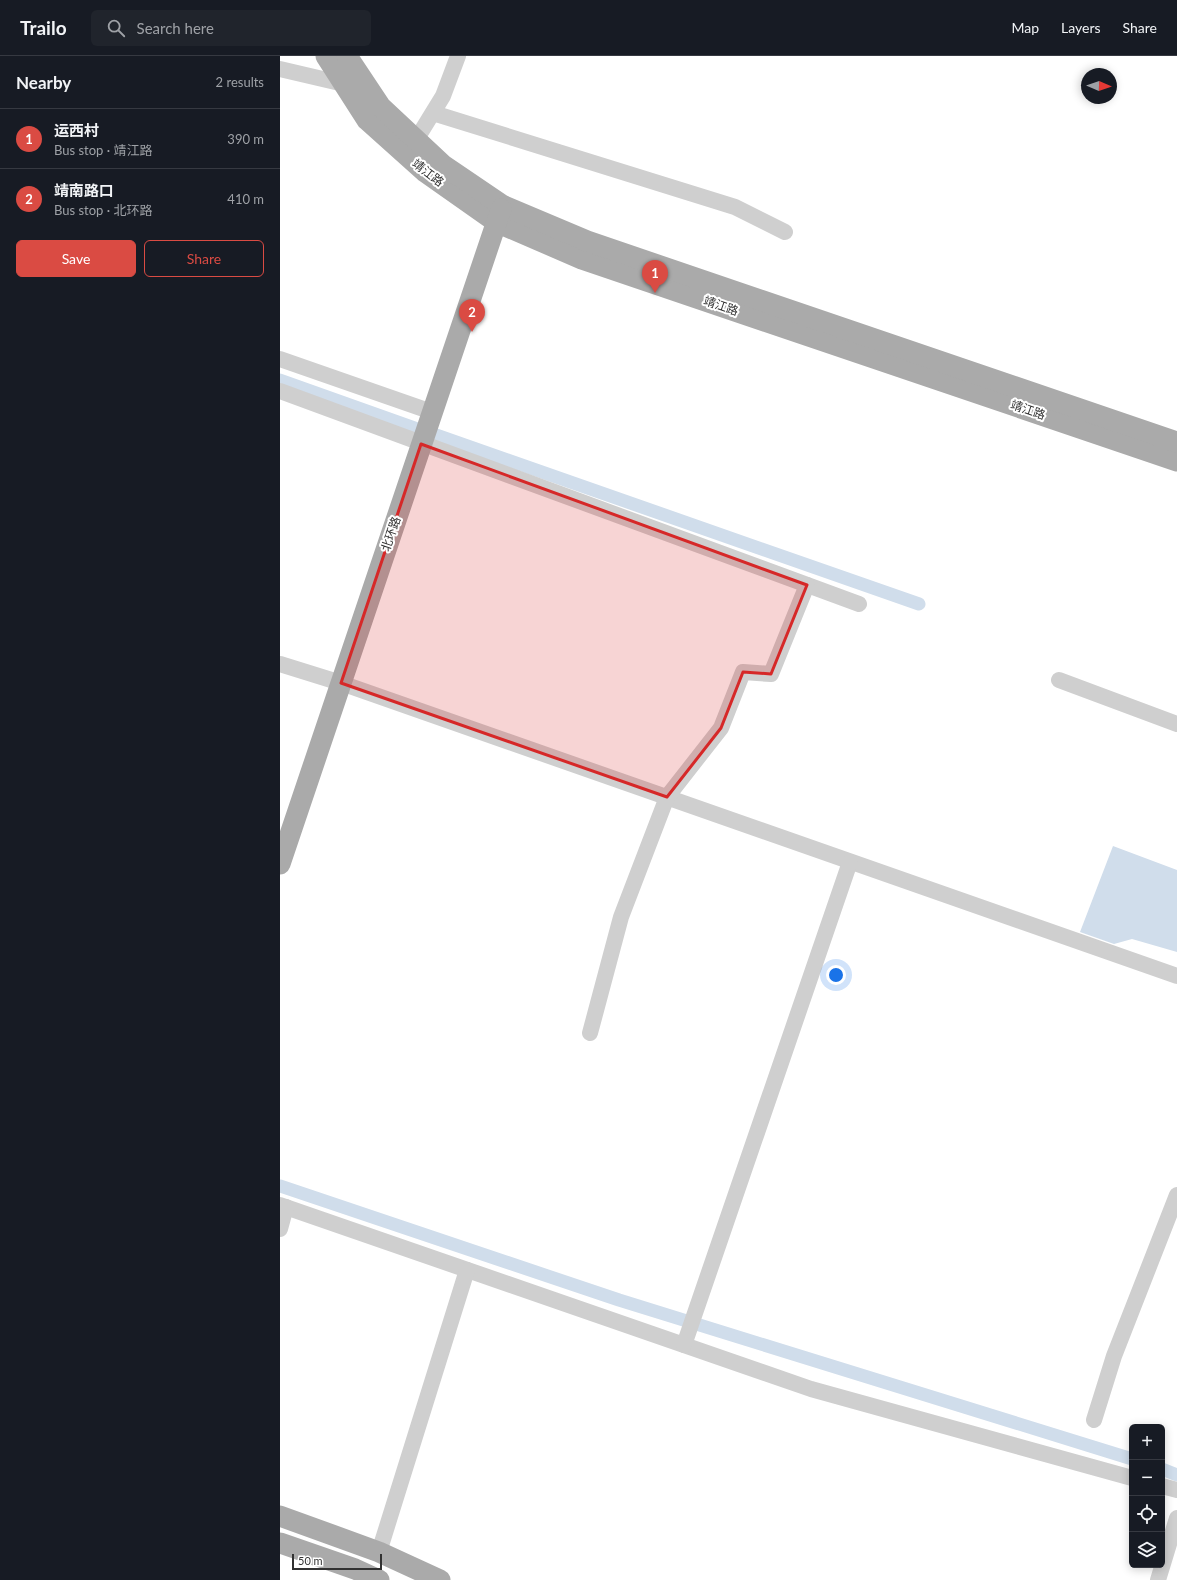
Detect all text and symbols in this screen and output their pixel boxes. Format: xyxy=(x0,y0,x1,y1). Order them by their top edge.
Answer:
search box xyxy=(91,10,371,46)
text: Trailo xyxy=(20,16,67,39)
icon: search xyxy=(105,17,127,39)
text: Search here xyxy=(137,19,214,37)
text: Map xyxy=(1011,19,1039,36)
text: Layers xyxy=(1061,19,1101,36)
text: Share xyxy=(1123,19,1157,36)
north arrow xyxy=(1081,68,1117,104)
text: Nearby xyxy=(16,72,71,93)
text: 2 results xyxy=(216,74,264,90)
text: 运西村 xyxy=(54,121,99,139)
text: 1 xyxy=(25,131,33,147)
text: 390 m xyxy=(227,131,264,147)
text: Bus stop · 靖江路 xyxy=(54,142,152,158)
street label: 靖江路 xyxy=(410,156,447,190)
text: 靖南路口 xyxy=(54,181,114,199)
text: 2 xyxy=(25,191,33,207)
text: 410 m xyxy=(227,191,264,207)
text: Bus stop · 北环路 xyxy=(54,202,152,218)
button: Save xyxy=(16,240,136,277)
button: Share xyxy=(144,240,264,277)
pin: 1 xyxy=(642,260,668,293)
street label: 靖江路 xyxy=(702,293,741,318)
pin: 2 xyxy=(459,299,485,332)
street label: 靖江路 xyxy=(1009,397,1048,422)
street label: 北环路 xyxy=(378,514,403,553)
your location xyxy=(826,965,846,985)
map controls xyxy=(1129,1424,1165,1568)
button: + xyxy=(1129,1424,1165,1460)
button: − xyxy=(1129,1460,1165,1496)
button: locate xyxy=(1129,1496,1165,1532)
button: layers xyxy=(1129,1532,1165,1568)
scale bar xyxy=(292,1552,382,1571)
text: 50 m xyxy=(298,1554,323,1567)

